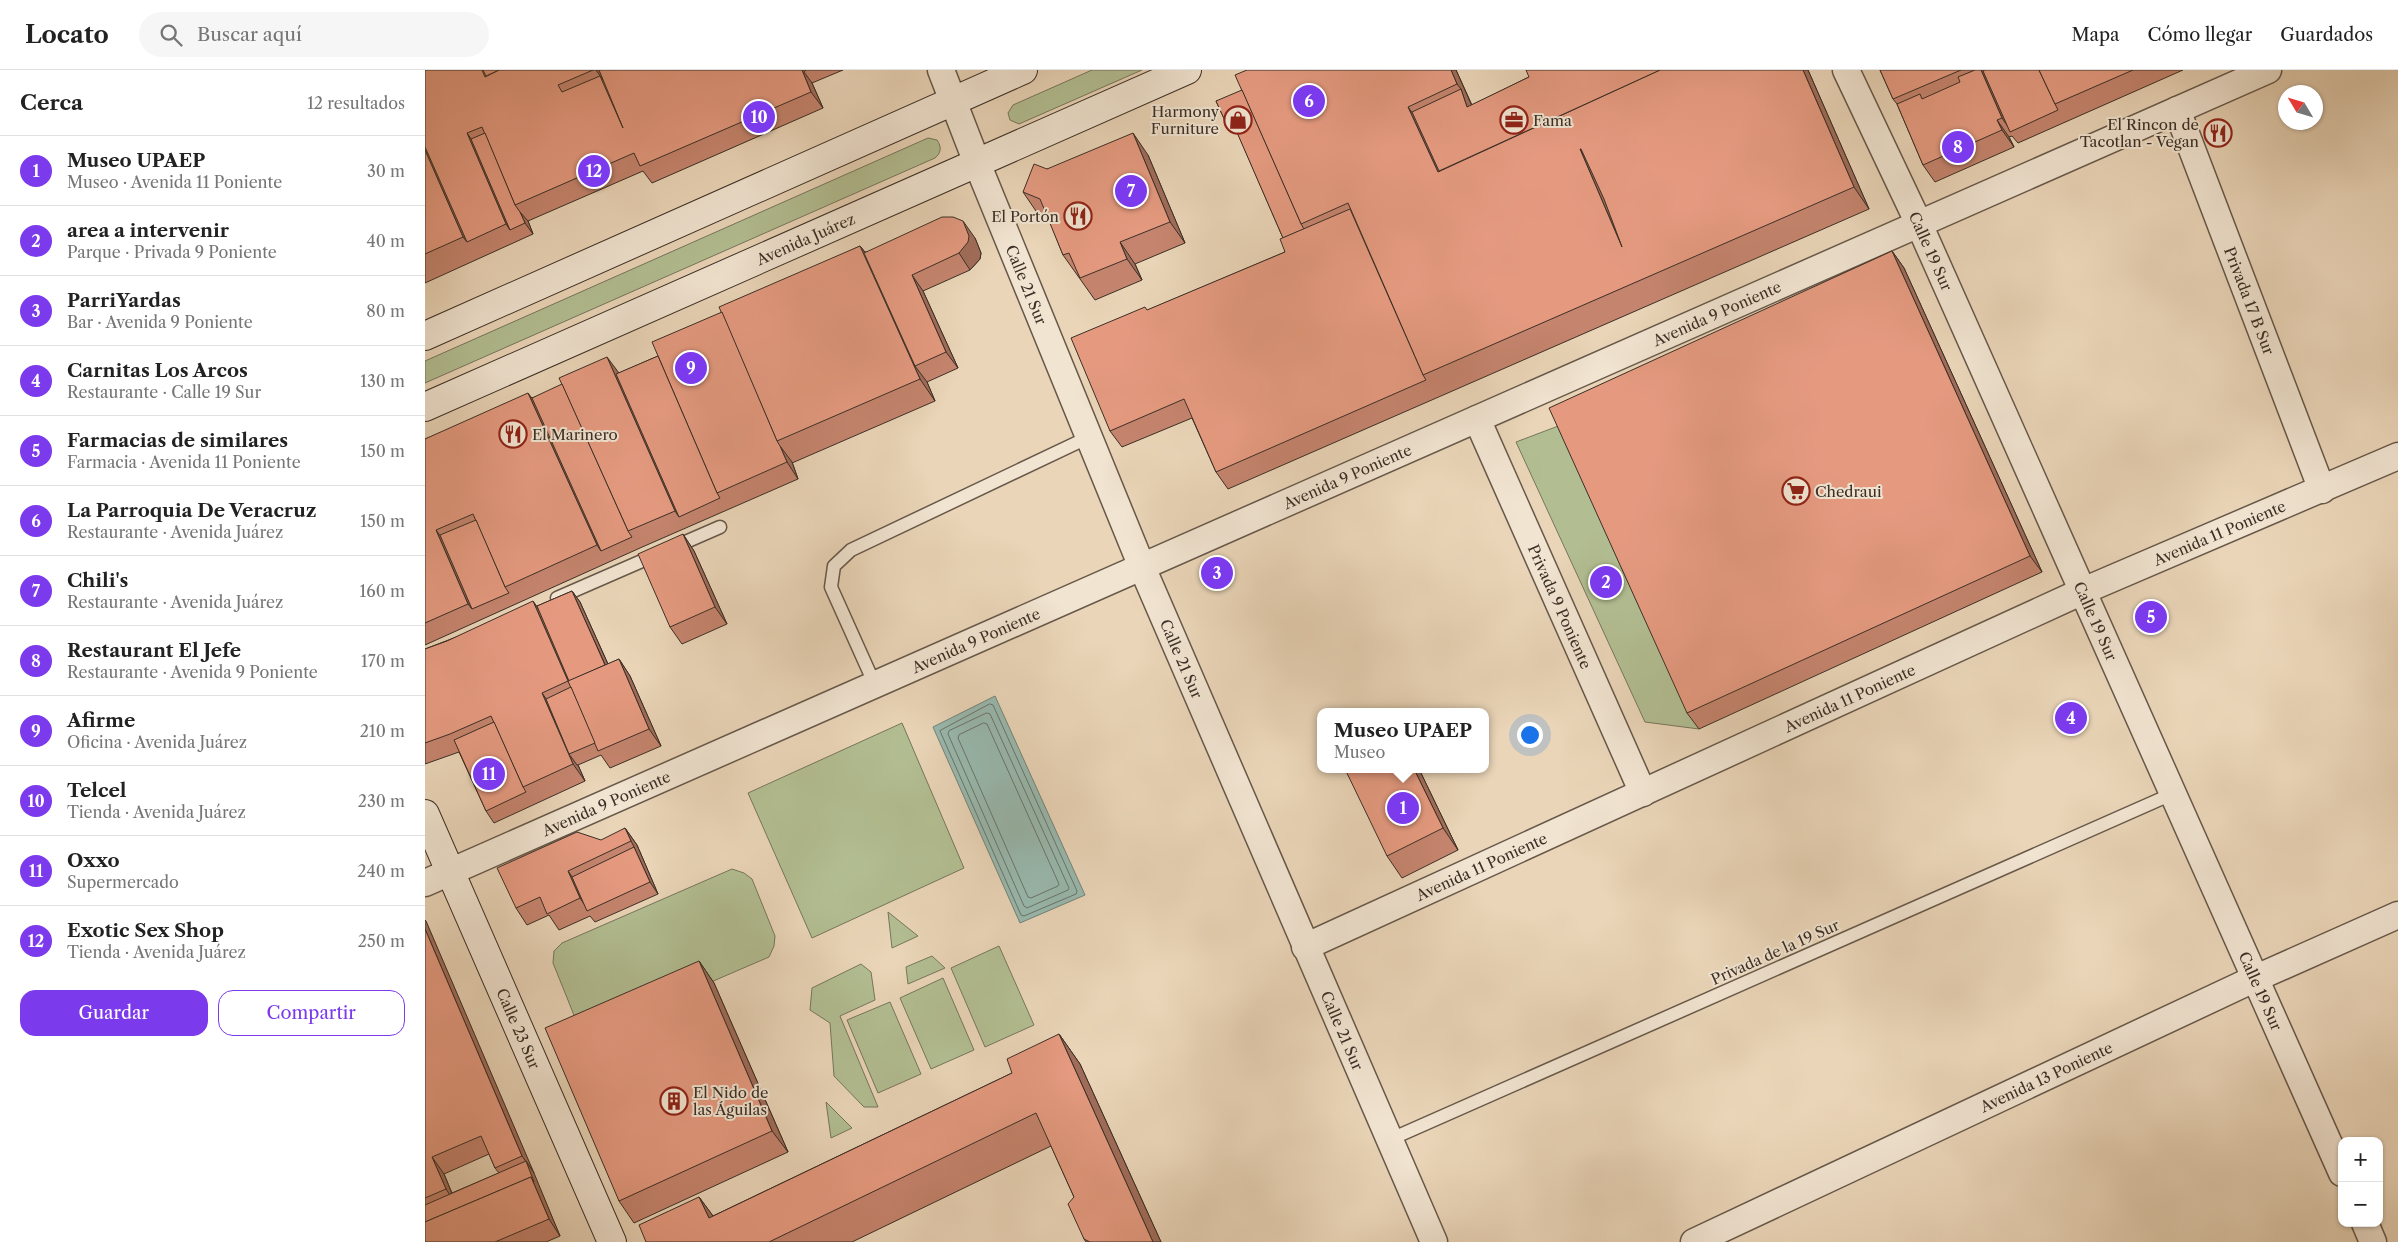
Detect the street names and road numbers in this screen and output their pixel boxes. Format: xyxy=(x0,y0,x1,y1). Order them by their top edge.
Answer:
street label: Calle 19 Sur xyxy=(1905,208,1957,294)
street label: Avenida Juárez xyxy=(752,209,858,269)
street label: Calle 21 Sur xyxy=(1002,242,1052,328)
street label: Privada 17 B Sur xyxy=(2221,244,2279,358)
street label: Avenida 9 Poniente xyxy=(1649,277,1784,350)
street label: Avenida 9 Poniente xyxy=(1279,440,1414,513)
street label: Avenida 11 Poniente xyxy=(2149,496,2288,570)
street label: Privada 9 Poniente xyxy=(1524,541,1596,672)
street label: Calle 19 Sur xyxy=(2070,578,2122,664)
street label: Avenida 9 Poniente xyxy=(908,603,1043,677)
street label: Calle 21 Sur xyxy=(1156,616,1207,702)
street label: Avenida 11 Poniente xyxy=(1780,660,1918,736)
street label: Avenida 9 Poniente xyxy=(538,767,673,840)
street label: Avenida 11 Poniente xyxy=(1412,828,1550,905)
street label: Privada de la 19 Sur xyxy=(1708,915,1843,989)
street label: Calle 19 Sur xyxy=(2235,948,2287,1034)
street label: Calle 23 Sur xyxy=(493,985,545,1072)
street label: Calle 21 Sur xyxy=(1317,988,1368,1073)
street label: Avenida 13 Poniente xyxy=(1976,1037,2115,1116)

